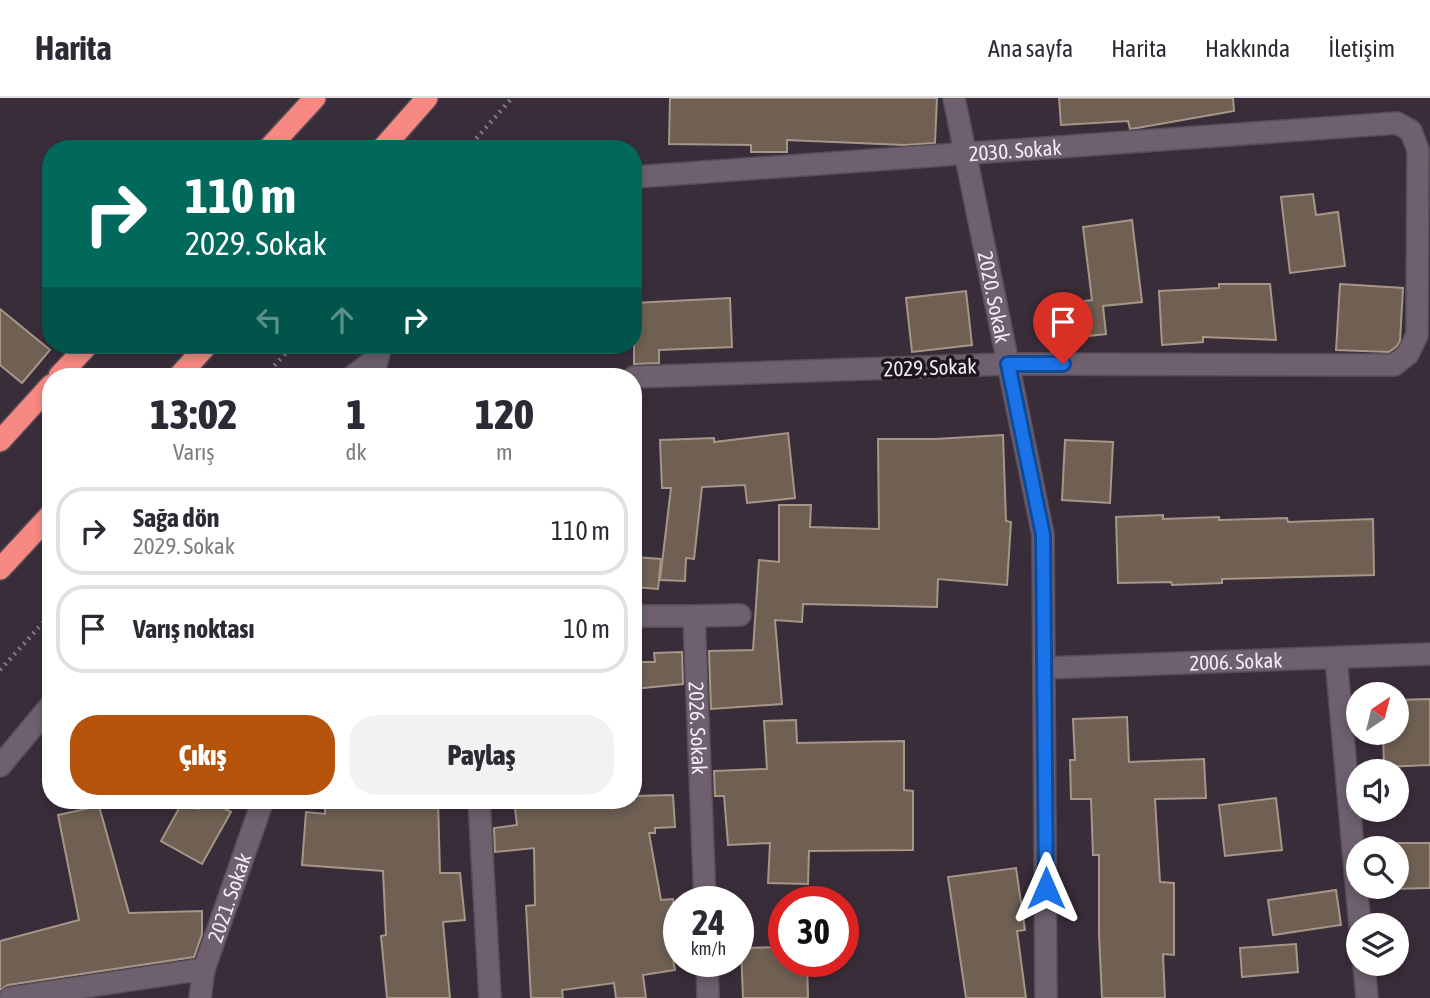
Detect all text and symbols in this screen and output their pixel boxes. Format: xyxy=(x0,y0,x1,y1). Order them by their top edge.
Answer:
text: Harita xyxy=(35,29,112,67)
text: Ana sayfa xyxy=(988,35,1073,62)
text: Harita xyxy=(1111,35,1167,62)
text: Hakkında xyxy=(1205,35,1290,62)
text: İletişim xyxy=(1328,35,1395,62)
street label: 2030. Sokak xyxy=(968,135,1062,165)
text: 110 m xyxy=(185,167,296,223)
icon: right xyxy=(70,168,161,259)
text: 2029. Sokak xyxy=(185,225,327,262)
street label: 2020. Sokak xyxy=(973,249,1016,345)
pin xyxy=(1033,292,1093,364)
icon: left xyxy=(250,301,288,339)
icon: ahead xyxy=(323,301,361,339)
icon: right xyxy=(396,301,434,339)
icon: arrive xyxy=(1044,303,1082,341)
street label: 2029. Sokak xyxy=(883,353,977,381)
text: 13:02 xyxy=(150,390,237,438)
text: 1 xyxy=(346,390,366,438)
text: 120 xyxy=(475,390,534,438)
text: Varış xyxy=(173,439,214,465)
text: dk xyxy=(346,439,367,465)
text: m xyxy=(496,439,513,465)
text: Sağa dön xyxy=(133,503,219,533)
icon: right xyxy=(74,512,112,550)
text: 110 m xyxy=(551,516,610,546)
text: 2029. Sokak xyxy=(133,533,235,559)
icon: arrive xyxy=(74,610,112,648)
text: Varış noktası xyxy=(133,614,254,644)
text: 10 m xyxy=(563,614,610,644)
street label: 2006. Sokak xyxy=(1189,647,1283,675)
street label: 2026. Sokak xyxy=(685,681,712,775)
north arrow xyxy=(1346,682,1409,746)
map controls xyxy=(1346,682,1409,976)
button: Çıkış xyxy=(70,715,335,795)
button: Paylaş xyxy=(349,715,614,795)
button: sound xyxy=(1346,759,1409,822)
button: search xyxy=(1346,836,1409,899)
street label: 2021. Sokak xyxy=(202,850,256,945)
position arrow xyxy=(1009,851,1083,925)
speed limit sign: 30 xyxy=(768,886,859,977)
text: 24 xyxy=(692,902,725,942)
button: layers xyxy=(1346,913,1409,976)
text: km/h xyxy=(691,938,726,959)

